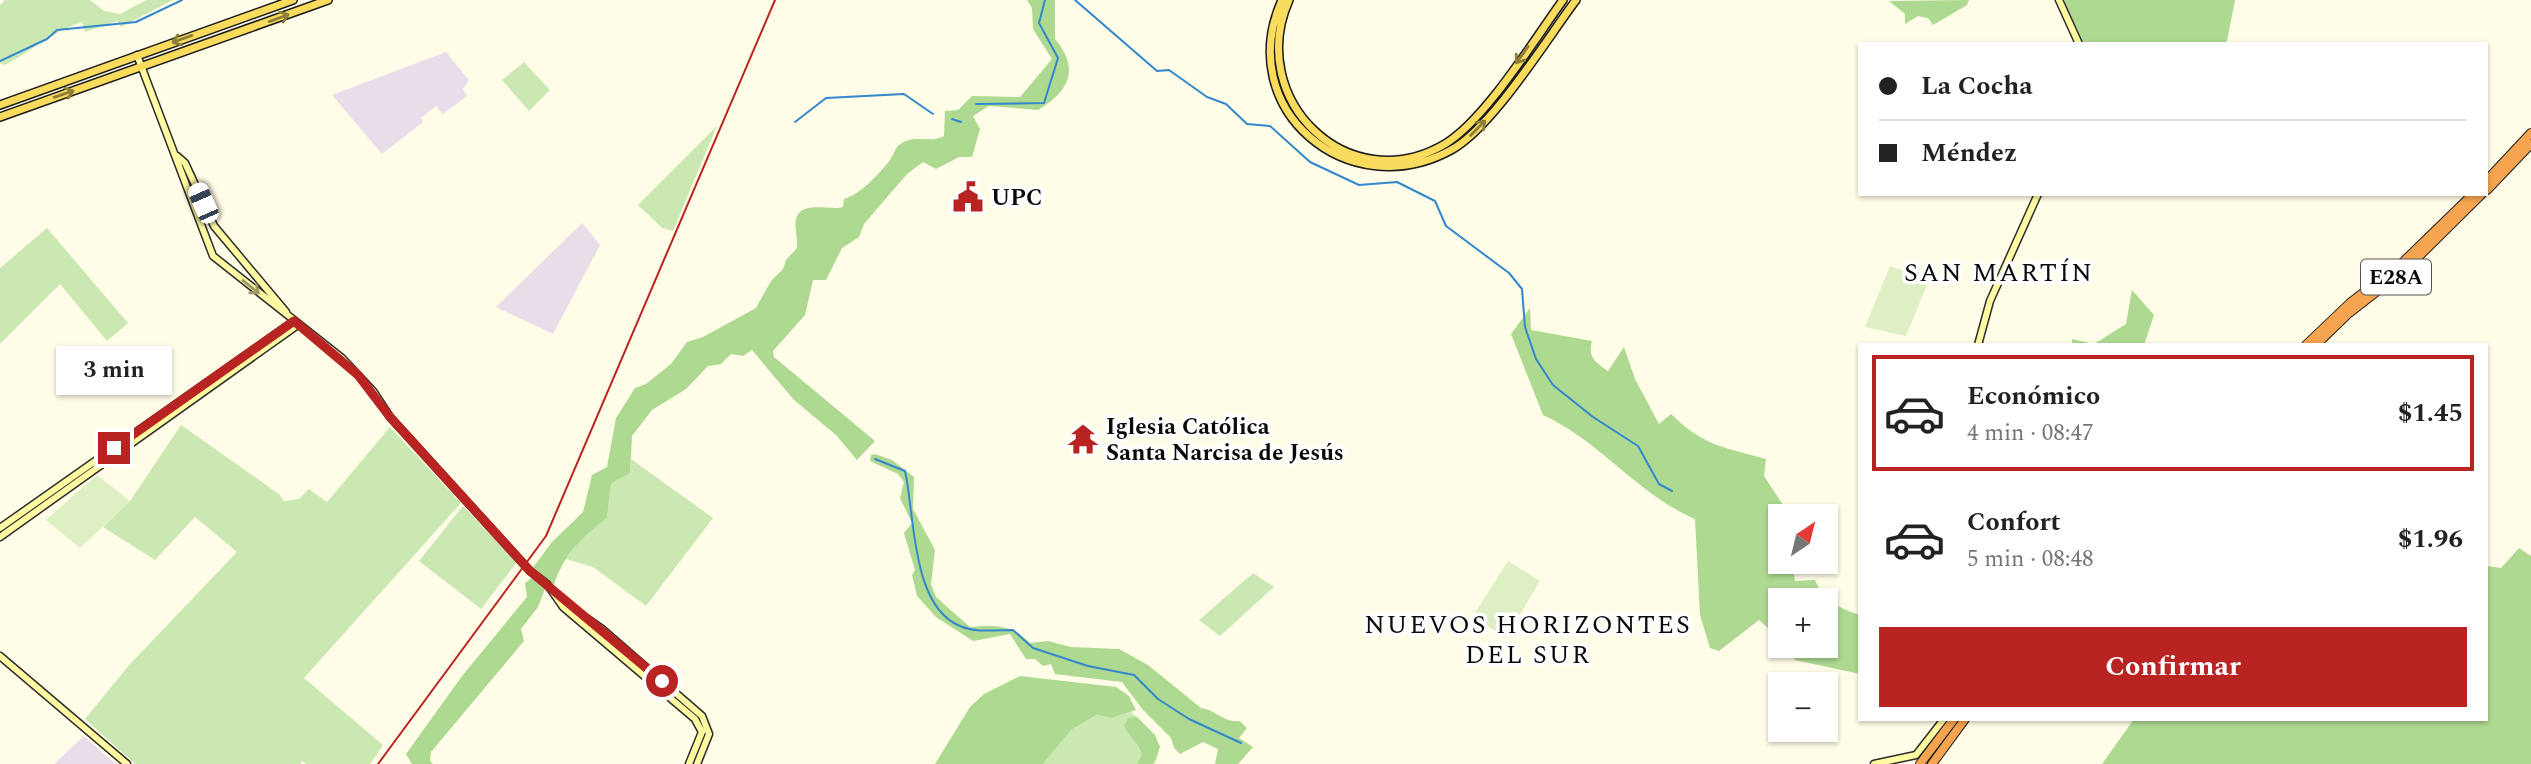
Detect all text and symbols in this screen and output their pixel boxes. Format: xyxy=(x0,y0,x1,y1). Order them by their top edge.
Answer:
one-way arrow xyxy=(267,11,289,23)
one-way arrow xyxy=(172,34,194,46)
one-way arrow xyxy=(1515,45,1530,64)
text: La Cocha xyxy=(1921,66,2033,106)
one-way arrow xyxy=(53,87,75,99)
one-way arrow xyxy=(1469,120,1486,137)
text: Méndez xyxy=(1921,133,2017,173)
car xyxy=(185,180,222,226)
public building icon: UPC xyxy=(951,180,985,214)
place label: UPC xyxy=(991,181,1042,216)
district label: SAN MARTÍN xyxy=(1904,253,2094,293)
road number: E28A xyxy=(2361,260,2431,294)
one-way arrow xyxy=(241,279,259,294)
callout: 3 min xyxy=(56,346,172,396)
text: 3 min xyxy=(83,353,145,388)
text: Económico xyxy=(1967,376,2100,416)
icon: car xyxy=(1883,382,1946,445)
text: $1.45 xyxy=(2398,393,2463,433)
place label: Iglesia Católica Santa Narcisa de Jesús xyxy=(1106,410,1344,471)
text: 4 min · 08:47 xyxy=(1967,416,2094,451)
temple icon: Iglesia Católica Santa Narcisa de Jesús xyxy=(1066,422,1100,456)
route end xyxy=(98,432,130,464)
text: Confort xyxy=(1967,502,2061,542)
north arrow xyxy=(1768,504,1838,574)
map controls xyxy=(1768,504,1838,742)
icon: car xyxy=(1883,508,1946,571)
text: $1.96 xyxy=(2398,519,2463,559)
text: 5 min · 08:48 xyxy=(1967,542,2094,577)
button: + xyxy=(1768,588,1838,658)
district label: NUEVOS HORIZONTES DEL SUR xyxy=(1364,605,1692,675)
button: Confirmar xyxy=(1879,627,2467,707)
route start xyxy=(646,665,678,697)
button: − xyxy=(1768,672,1838,742)

